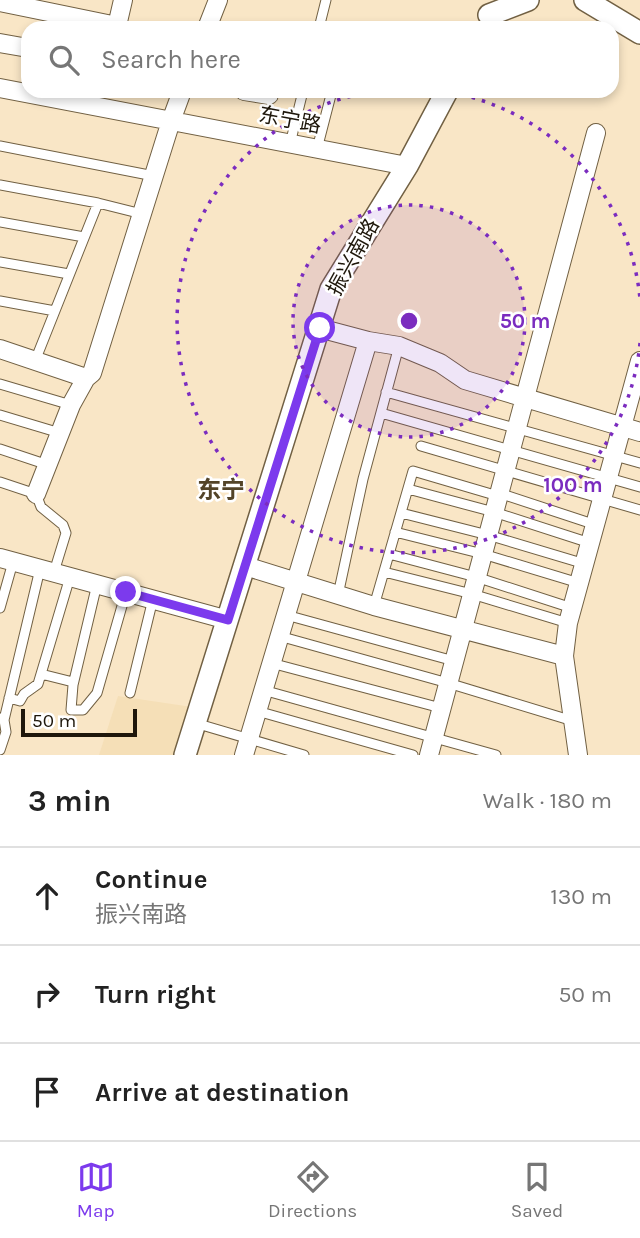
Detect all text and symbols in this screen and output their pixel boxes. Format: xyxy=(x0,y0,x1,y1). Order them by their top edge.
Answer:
search box xyxy=(21,21,619,98)
icon: search xyxy=(45,41,83,79)
text: Search here xyxy=(101,44,241,75)
street label: 东宁路 xyxy=(257,102,323,138)
street label: 振兴南路 xyxy=(322,214,384,300)
centre of rings xyxy=(397,309,421,333)
text: 50 m xyxy=(500,309,550,333)
route start xyxy=(304,312,335,343)
text: 100 m xyxy=(543,473,603,497)
district label: 东宁 xyxy=(197,476,245,504)
route end xyxy=(110,576,141,607)
scale bar xyxy=(21,706,136,738)
text: 50 m xyxy=(32,710,76,732)
text: 3 min xyxy=(28,783,111,819)
text: Walk · 180 m xyxy=(483,787,612,814)
text: Continue xyxy=(95,864,207,895)
icon: ahead xyxy=(28,877,66,915)
text: 130 m xyxy=(550,883,612,910)
text: 振兴南路 xyxy=(95,901,187,928)
icon: right xyxy=(28,975,66,1013)
text: Turn right xyxy=(95,979,216,1010)
text: 50 m xyxy=(558,981,612,1008)
icon: arrive xyxy=(28,1073,66,1111)
text: Arrive at destination xyxy=(95,1077,349,1108)
tab: Map xyxy=(77,1158,115,1222)
tab: Directions xyxy=(268,1158,357,1222)
tab: Saved xyxy=(511,1158,563,1222)

